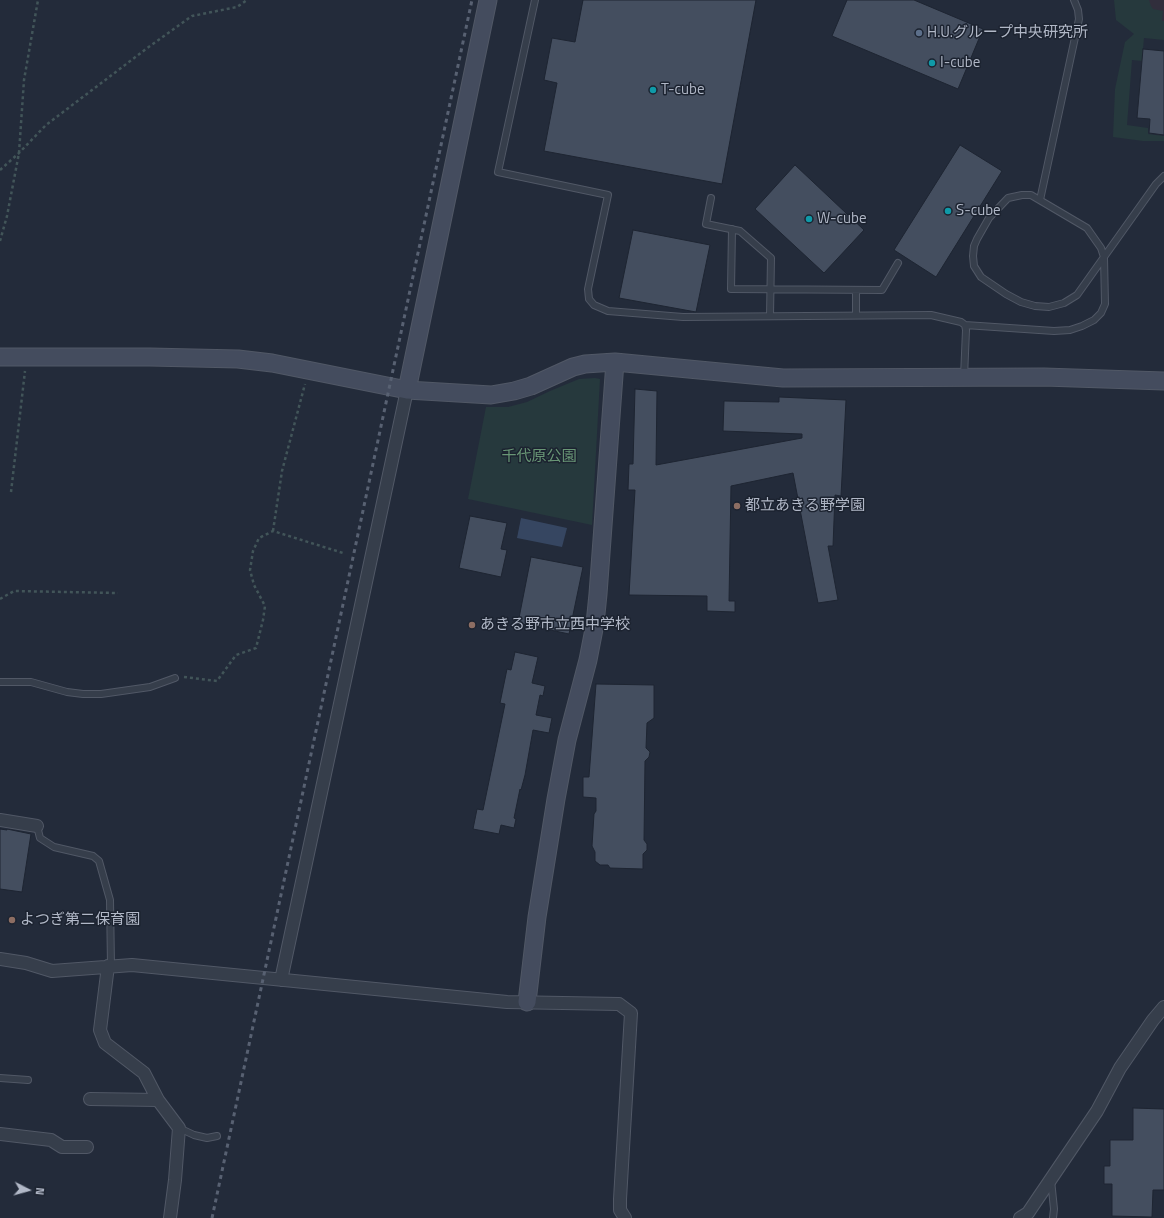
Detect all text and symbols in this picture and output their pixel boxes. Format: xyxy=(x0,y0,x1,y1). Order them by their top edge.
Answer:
place label: H.U.グループ中央研究所 xyxy=(927,24,1088,42)
marker: H.U.グループ中央研究所 xyxy=(914,28,924,38)
place label: I-cube xyxy=(940,54,980,72)
marker: I-cube xyxy=(927,58,937,68)
place label: T-cube xyxy=(661,81,704,99)
marker: T-cube xyxy=(648,85,658,95)
place label: S-cube xyxy=(956,202,1001,220)
marker: S-cube xyxy=(943,206,953,216)
place label: W-cube xyxy=(817,210,867,228)
marker: W-cube xyxy=(804,214,814,224)
park label: 千代原公園 xyxy=(502,448,576,466)
place label: 都立あきる野学園 xyxy=(745,497,865,515)
marker: 都立あきる野学園 xyxy=(732,501,742,511)
place label: あきる野市立西中学校 xyxy=(480,616,630,634)
marker: あきる野市立西中学校 xyxy=(467,620,477,630)
place label: よつぎ第二保育園 xyxy=(20,911,140,929)
marker: よつぎ第二保育園 xyxy=(7,915,17,925)
north arrow xyxy=(8,1170,48,1210)
text: N xyxy=(32,1187,48,1196)

